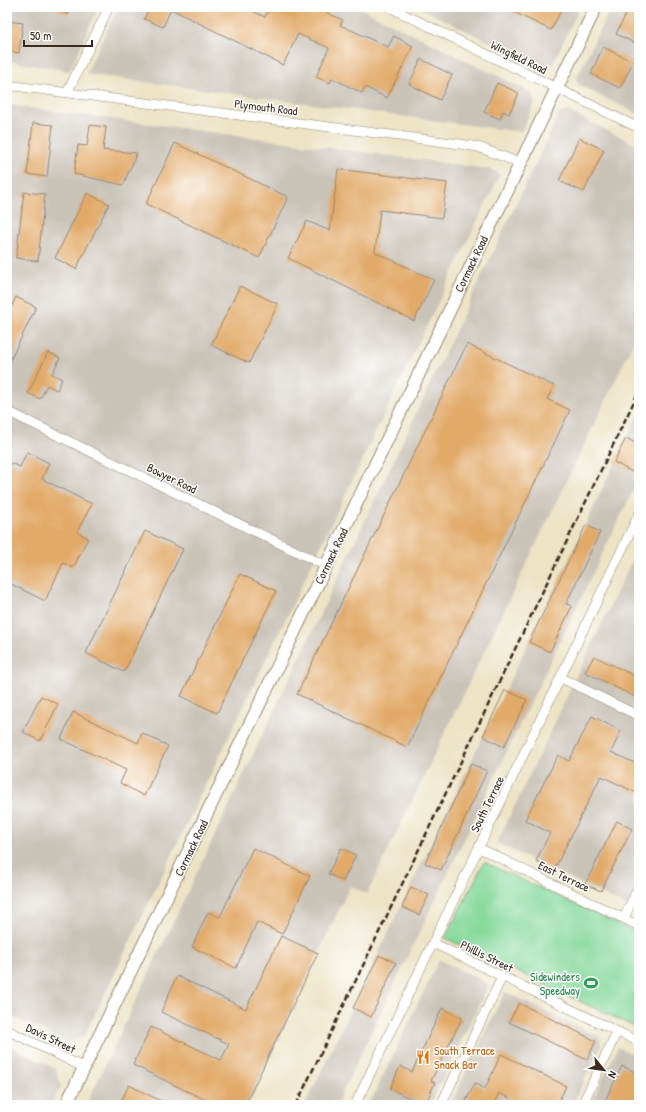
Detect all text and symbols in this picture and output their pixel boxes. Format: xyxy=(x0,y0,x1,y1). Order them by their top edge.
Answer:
scale bar xyxy=(24,22,92,48)
text: 50 m xyxy=(30,27,51,44)
street label: Wingfield Road xyxy=(488,36,550,78)
street label: Plymouth Road xyxy=(233,95,299,119)
street label: Cormack Road xyxy=(450,233,492,295)
street label: Bowyer Road xyxy=(144,459,200,497)
street label: Cormack Road xyxy=(310,525,352,587)
street label: South Terrace xyxy=(466,773,508,835)
street label: Cormack Road xyxy=(170,817,212,879)
street label: East Terrace xyxy=(535,856,593,896)
street label: Phillis Street xyxy=(458,936,517,976)
place label: Sidewinders Speedway xyxy=(530,968,580,999)
sports icon: Sidewinders Speedway xyxy=(583,975,599,991)
street label: Davis Street xyxy=(23,1019,79,1058)
place label: South Terrace Snack Bar xyxy=(434,1042,495,1073)
restaurant icon: South Terrace Snack Bar xyxy=(415,1049,431,1065)
north arrow xyxy=(584,1050,624,1090)
text: N xyxy=(605,1069,620,1081)

